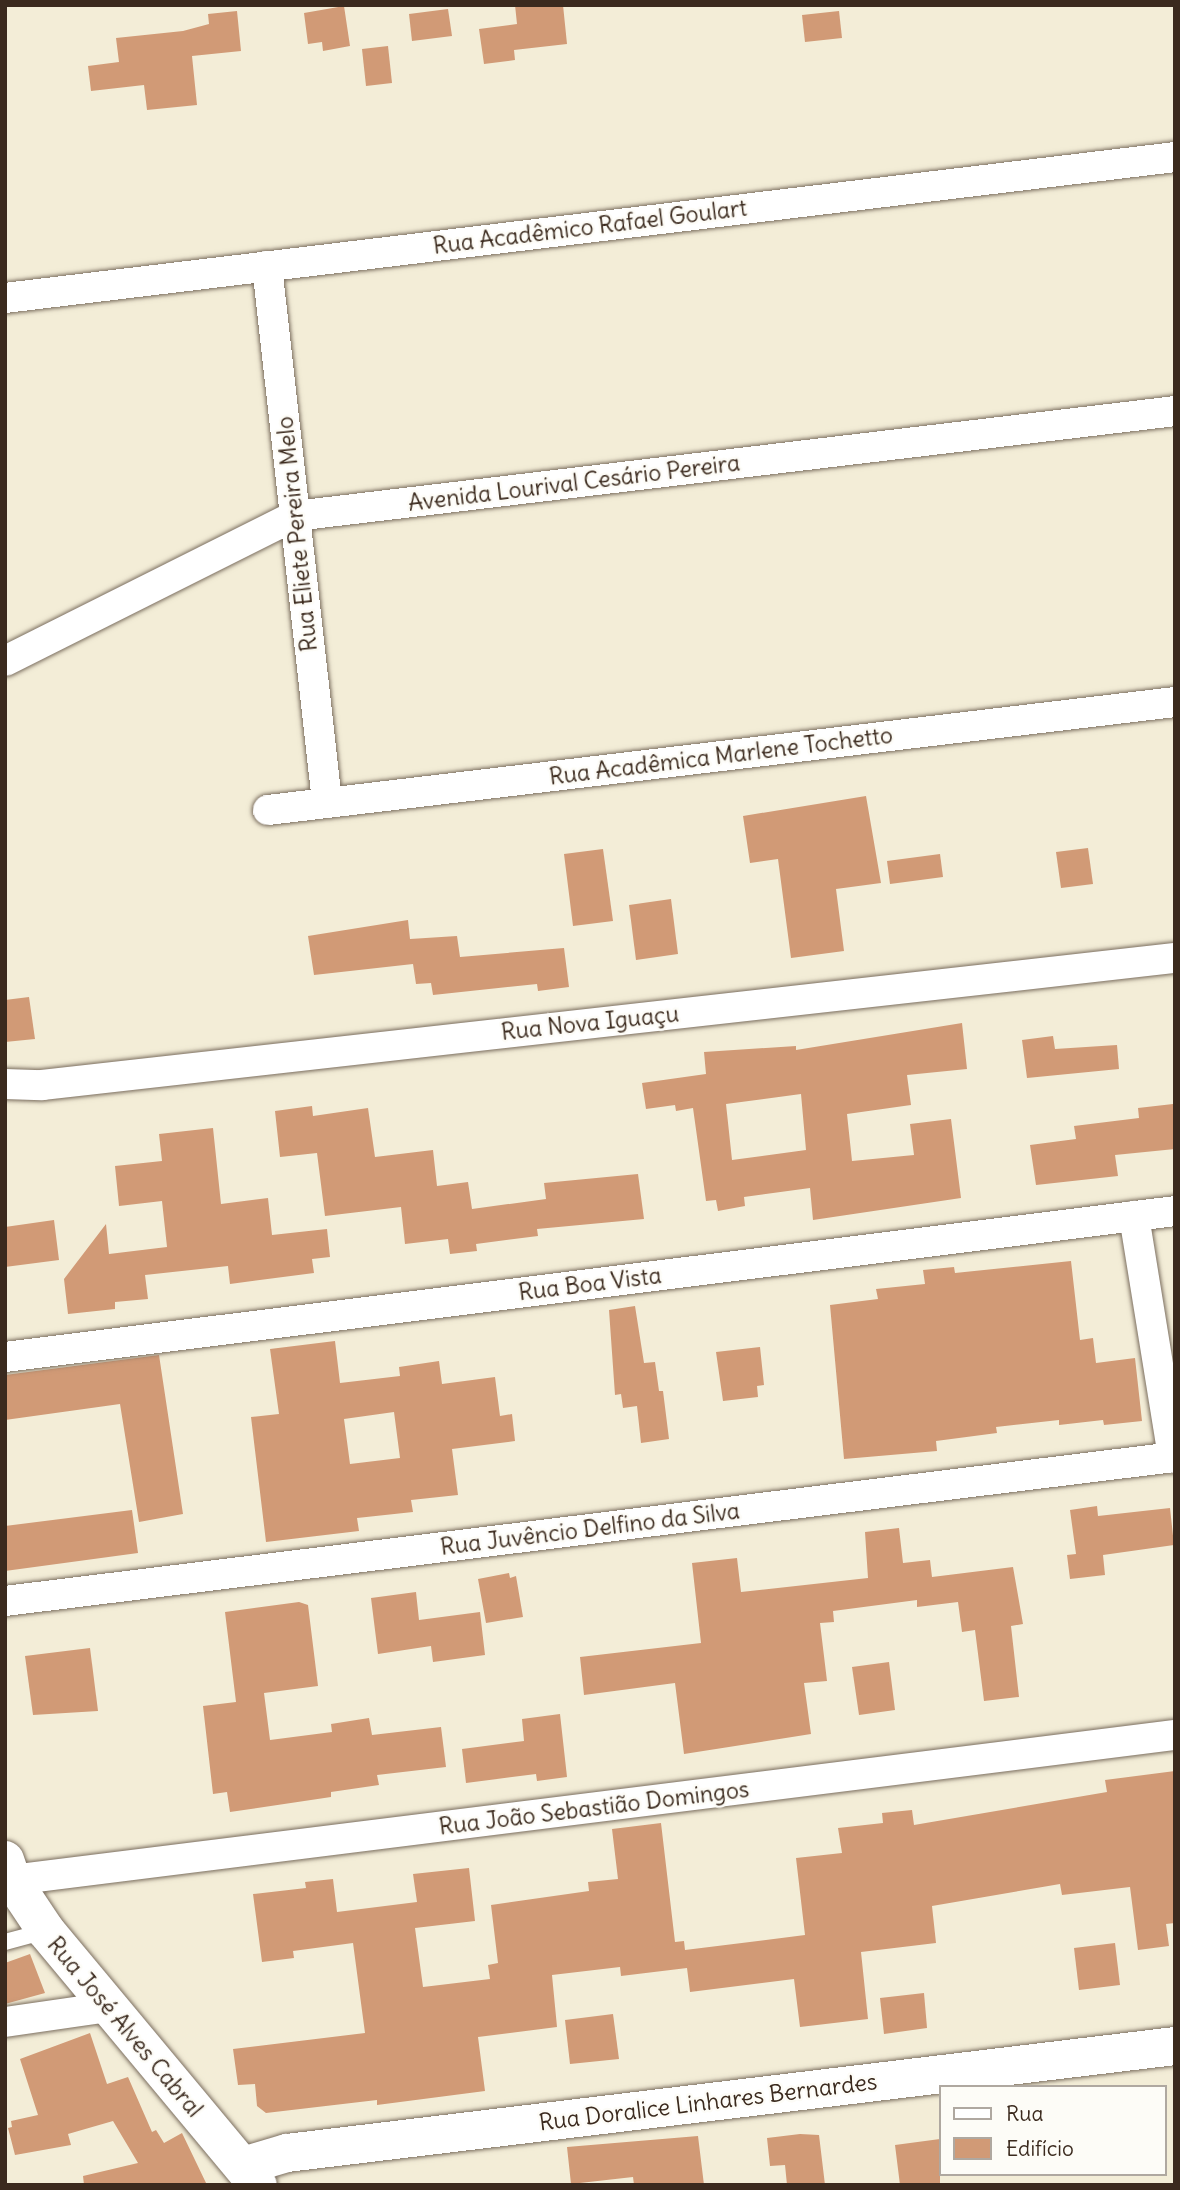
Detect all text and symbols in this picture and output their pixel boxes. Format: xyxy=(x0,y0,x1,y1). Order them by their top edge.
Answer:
street label: Rua Acadêmico Rafael Goulart xyxy=(431,194,749,260)
street label: Rua Eliete Pereira Melo xyxy=(271,415,323,653)
street label: Avenida Lourival Cesário Pereira xyxy=(407,449,741,517)
street label: Rua Acadêmica Marlene Tochetto xyxy=(548,721,894,791)
street label: Rua Nova Iguaçu xyxy=(500,1000,680,1046)
street label: Rua Boa Vista xyxy=(517,1262,663,1306)
street label: Rua Juvêncio Delfino da Silva xyxy=(439,1497,741,1561)
street label: Rua João Sebastião Domingos xyxy=(437,1775,751,1841)
street label: Rua José Alves Cabral xyxy=(41,1931,209,2123)
street label: Rua Doralice Linhares Bernardes xyxy=(537,2068,879,2136)
legend xyxy=(939,2085,1166,2176)
text: Rua xyxy=(1006,2100,1043,2127)
text: Edifício xyxy=(1006,2135,1074,2162)

